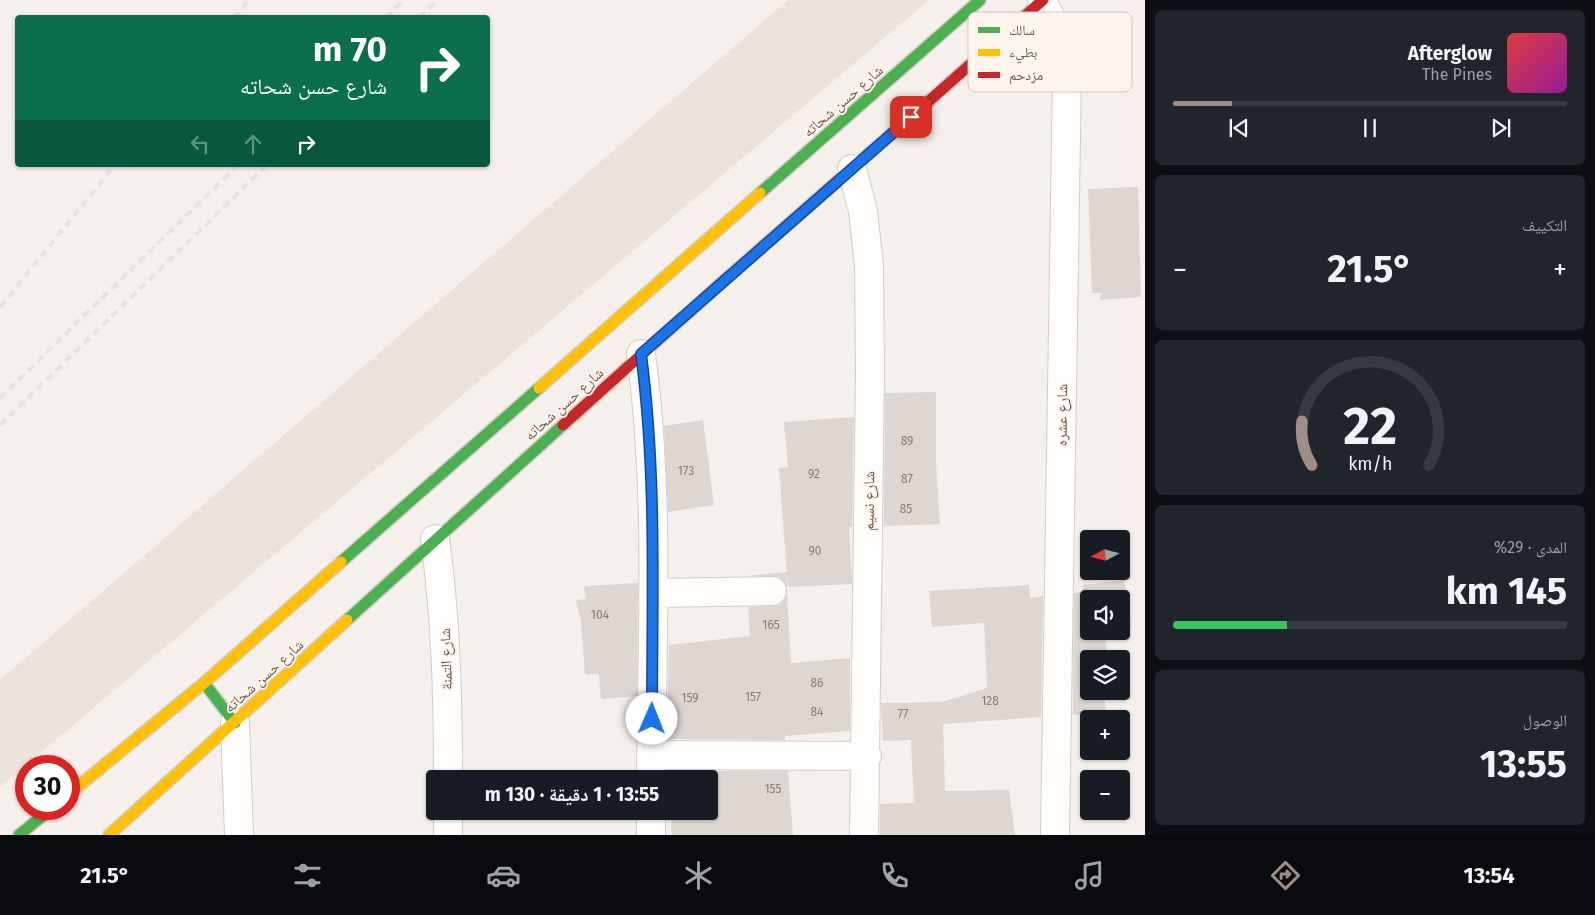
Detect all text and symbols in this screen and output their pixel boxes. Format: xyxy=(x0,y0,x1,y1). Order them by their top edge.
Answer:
legend xyxy=(968,12,1132,92)
text: سالك xyxy=(1009,22,1035,39)
text: 70 m xyxy=(313,28,387,70)
icon: right xyxy=(405,35,470,100)
text: Afterglow xyxy=(1408,42,1492,65)
text: بطيء xyxy=(1009,44,1038,64)
street label: شارع حسن شحاته xyxy=(799,61,888,141)
text: The Pines xyxy=(1422,65,1492,84)
text: مزدحم xyxy=(1009,67,1043,85)
text: شارع حسن شحاته xyxy=(240,73,387,100)
pin xyxy=(890,96,932,138)
icon: arrive xyxy=(897,103,925,131)
icon: previous xyxy=(1225,114,1253,142)
icon: pause xyxy=(1356,114,1384,142)
icon: next xyxy=(1487,114,1515,142)
icon: left xyxy=(186,130,214,158)
icon: ahead xyxy=(239,130,267,158)
icon: right xyxy=(292,130,320,158)
text: التكييف xyxy=(1522,216,1567,235)
text: 21.5° xyxy=(1327,246,1413,292)
text: − xyxy=(1173,253,1187,286)
text: + xyxy=(1553,253,1567,286)
street label: شارع حسن شحاته xyxy=(521,364,608,445)
street label: شارع عشره xyxy=(1052,384,1073,446)
text: 22 xyxy=(1343,395,1397,458)
house number: 89 xyxy=(901,434,913,448)
text: km/h xyxy=(1348,453,1392,475)
house number: 173 xyxy=(678,464,694,478)
house number: 92 xyxy=(808,467,820,481)
street label: شارع نسيم xyxy=(859,471,880,531)
house number: 87 xyxy=(901,472,913,486)
house number: 85 xyxy=(900,502,912,516)
north arrow xyxy=(1080,530,1130,580)
map controls xyxy=(1080,530,1130,820)
text: المدى · 29% xyxy=(1494,538,1567,557)
house number: 90 xyxy=(809,544,822,558)
text: 145 km xyxy=(1446,568,1567,614)
button: sound xyxy=(1080,590,1130,640)
house number: 104 xyxy=(591,608,610,622)
house number: 165 xyxy=(762,618,780,632)
street label: شارع التمنة xyxy=(436,628,457,690)
street label: شارع حسن شحاته xyxy=(221,636,308,717)
button: layers xyxy=(1080,650,1130,700)
house number: 86 xyxy=(810,676,824,690)
house number: 157 xyxy=(745,690,761,704)
house number: 159 xyxy=(681,691,699,705)
position arrow xyxy=(625,692,677,744)
house number: 128 xyxy=(981,694,999,708)
house number: 84 xyxy=(811,705,824,719)
house number: 77 xyxy=(898,707,908,721)
button: + xyxy=(1080,710,1130,760)
text: الوصول xyxy=(1523,711,1567,730)
text: 13:55 xyxy=(1480,741,1567,787)
speed limit sign: 30 xyxy=(15,755,80,820)
button: − xyxy=(1080,770,1130,820)
house number: 155 xyxy=(764,782,782,796)
text: 13:55 · 1 دقيقة · 130 m xyxy=(485,783,659,806)
icon: filters xyxy=(290,858,325,893)
icon: car xyxy=(486,858,521,893)
icon: climate xyxy=(681,858,716,893)
icon: phone xyxy=(877,858,912,893)
icon: music xyxy=(1072,858,1107,893)
icon: directions xyxy=(1268,858,1303,893)
text: 21.5° xyxy=(80,862,130,889)
text: 13:54 xyxy=(1463,862,1515,889)

